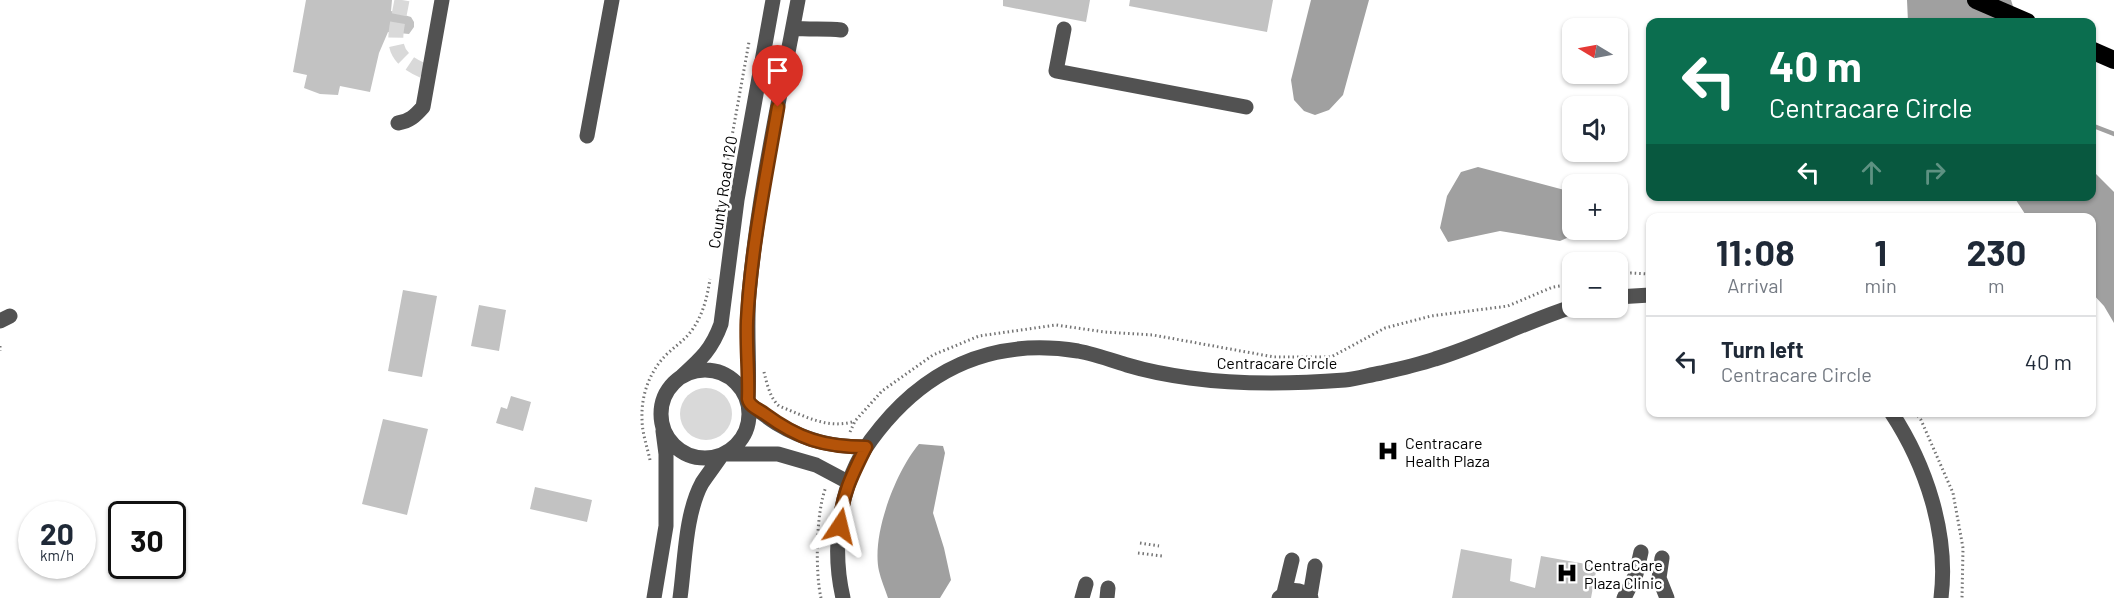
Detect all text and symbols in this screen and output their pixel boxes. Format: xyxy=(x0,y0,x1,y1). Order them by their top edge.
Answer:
north arrow xyxy=(1562,18,1628,84)
map controls xyxy=(1562,18,1628,318)
text: 40 m xyxy=(1769,40,1862,90)
icon: left xyxy=(1670,42,1748,120)
pin xyxy=(752,45,803,107)
icon: arrive xyxy=(761,54,794,87)
text: Centracare Circle xyxy=(1769,91,1973,123)
button: sound xyxy=(1562,96,1628,162)
street label: County Road 120 xyxy=(704,134,740,250)
icon: left xyxy=(1792,156,1825,189)
icon: ahead xyxy=(1855,156,1888,189)
icon: right xyxy=(1918,156,1951,189)
button: + xyxy=(1562,174,1628,240)
text: 11:08 xyxy=(1716,230,1795,273)
text: 1 xyxy=(1874,230,1887,273)
text: 230 xyxy=(1967,230,2026,273)
button: − xyxy=(1562,252,1628,318)
text: Arrival xyxy=(1727,273,1783,297)
text: min xyxy=(1864,273,1897,297)
text: m xyxy=(1988,273,2005,297)
text: Turn left xyxy=(1721,336,1804,362)
icon: left xyxy=(1670,345,1703,378)
text: 40 m xyxy=(2025,348,2072,374)
street label: Centracare Circle xyxy=(1217,353,1337,372)
text: Centracare Circle xyxy=(1721,362,1872,386)
place label: Centracare Health Plaza xyxy=(1405,433,1490,470)
hospital icon: Centracare Health Plaza xyxy=(1376,439,1400,463)
position arrow xyxy=(808,494,872,558)
speed limit sign: 30 xyxy=(108,501,186,579)
text: 20 xyxy=(40,515,74,551)
text: km/h xyxy=(40,546,74,564)
place label: CentraCare Plaza Clinic xyxy=(1584,555,1663,592)
hospital icon: CentraCare Plaza Clinic xyxy=(1555,561,1579,585)

